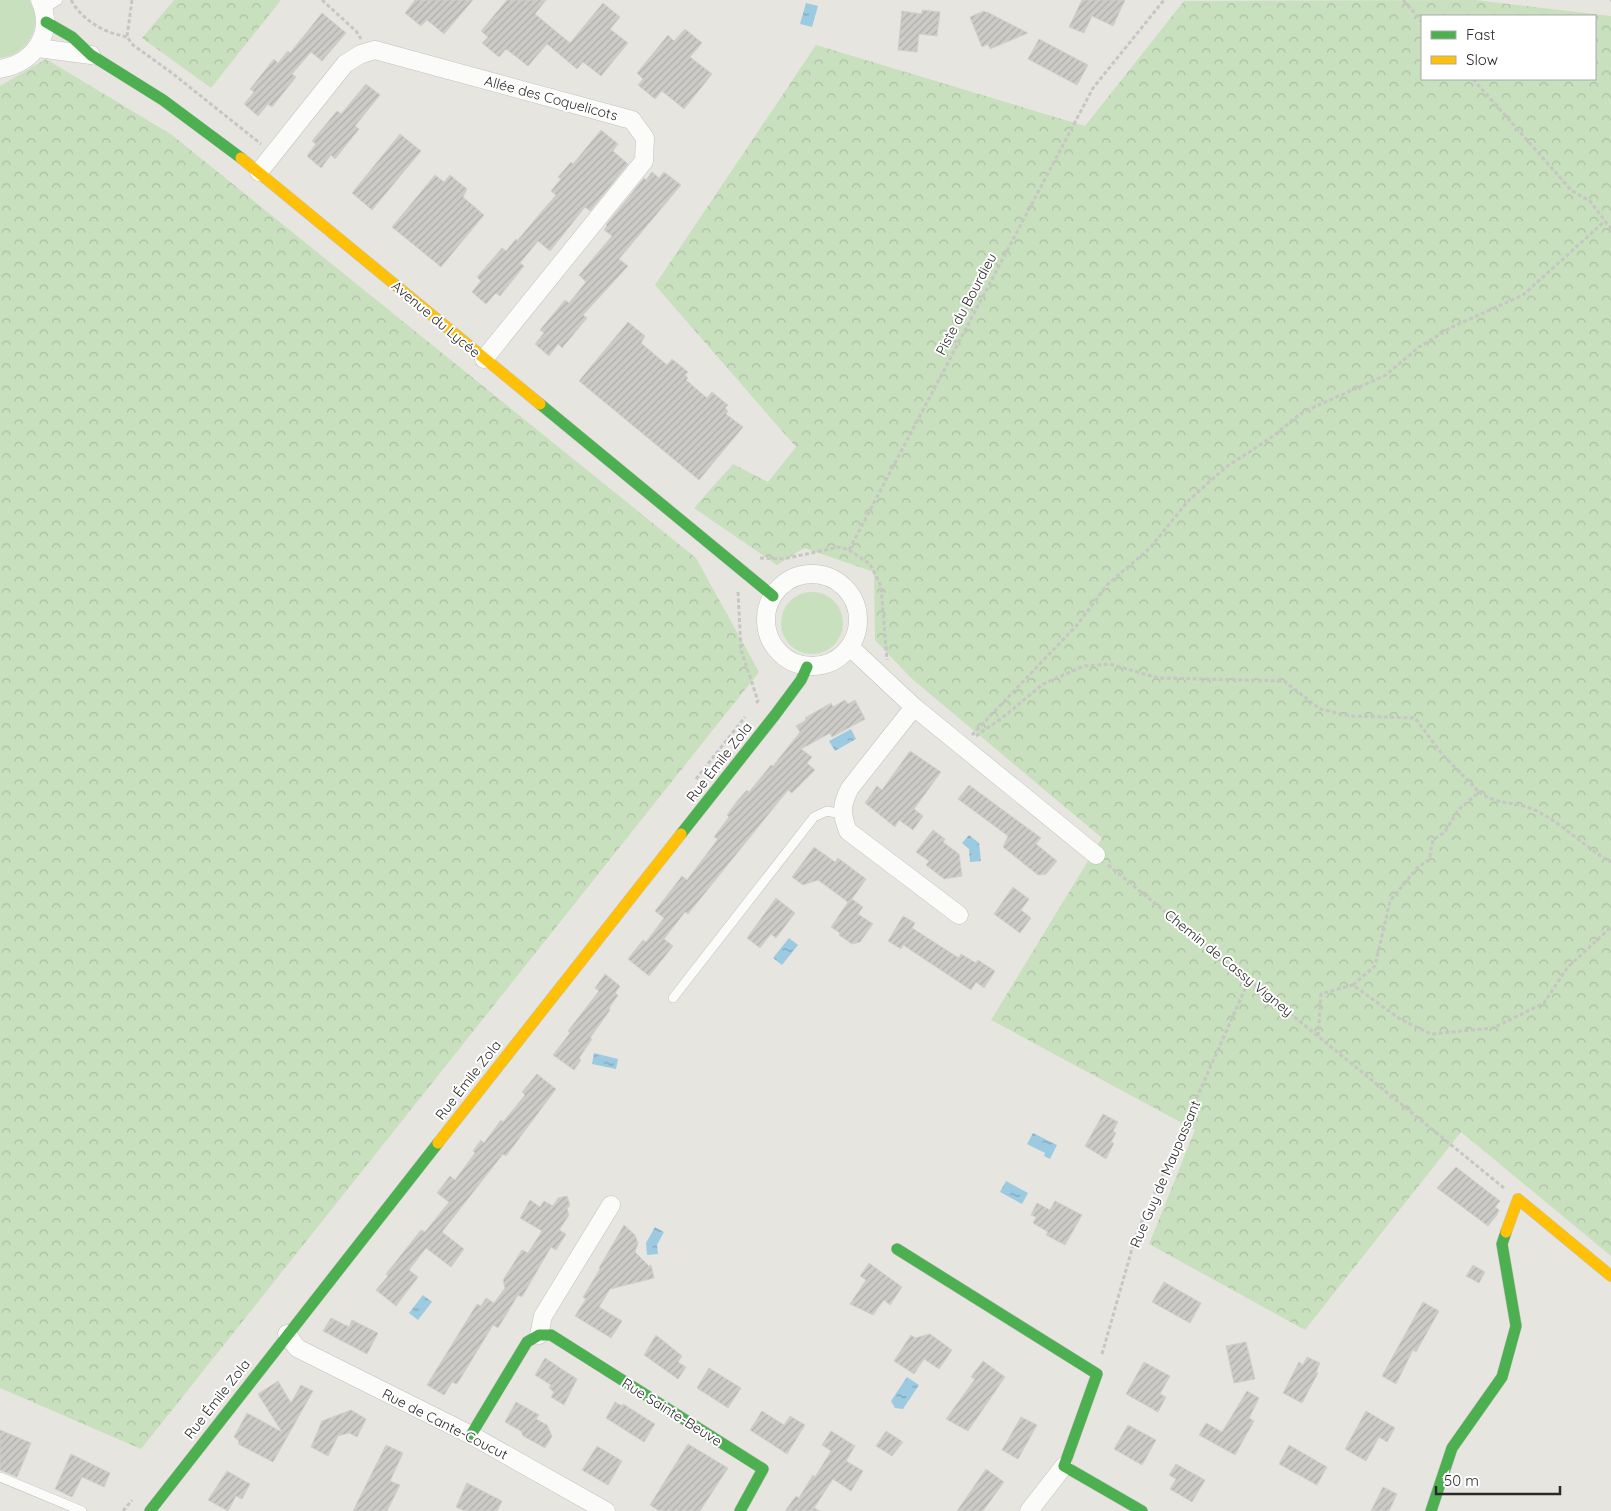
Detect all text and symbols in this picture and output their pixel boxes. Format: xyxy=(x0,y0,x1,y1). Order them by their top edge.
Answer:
legend xyxy=(1421,15,1596,80)
text: Fast xyxy=(1466,25,1495,44)
text: Slow xyxy=(1466,50,1498,69)
street label: Allée des Coquelicots xyxy=(482,72,620,124)
street label: Piste du Bourdieu xyxy=(932,250,1000,358)
street label: Avenue du Lycée xyxy=(388,277,484,361)
street label: Rue Émile Zola xyxy=(682,718,756,806)
street label: Chemin de Cassy Vigney xyxy=(1161,906,1297,1020)
street label: Rue Émile Zola xyxy=(431,1036,505,1124)
street label: Rue Guy de Maupassant xyxy=(1126,1098,1204,1250)
street label: Rue Émile Zola xyxy=(180,1355,254,1443)
street label: Rue Sainte-Beuve xyxy=(619,1374,725,1450)
street label: Rue de Cante-Coucut xyxy=(379,1385,511,1464)
scale bar xyxy=(1436,1464,1560,1496)
text: 50 m xyxy=(1444,1471,1479,1490)

